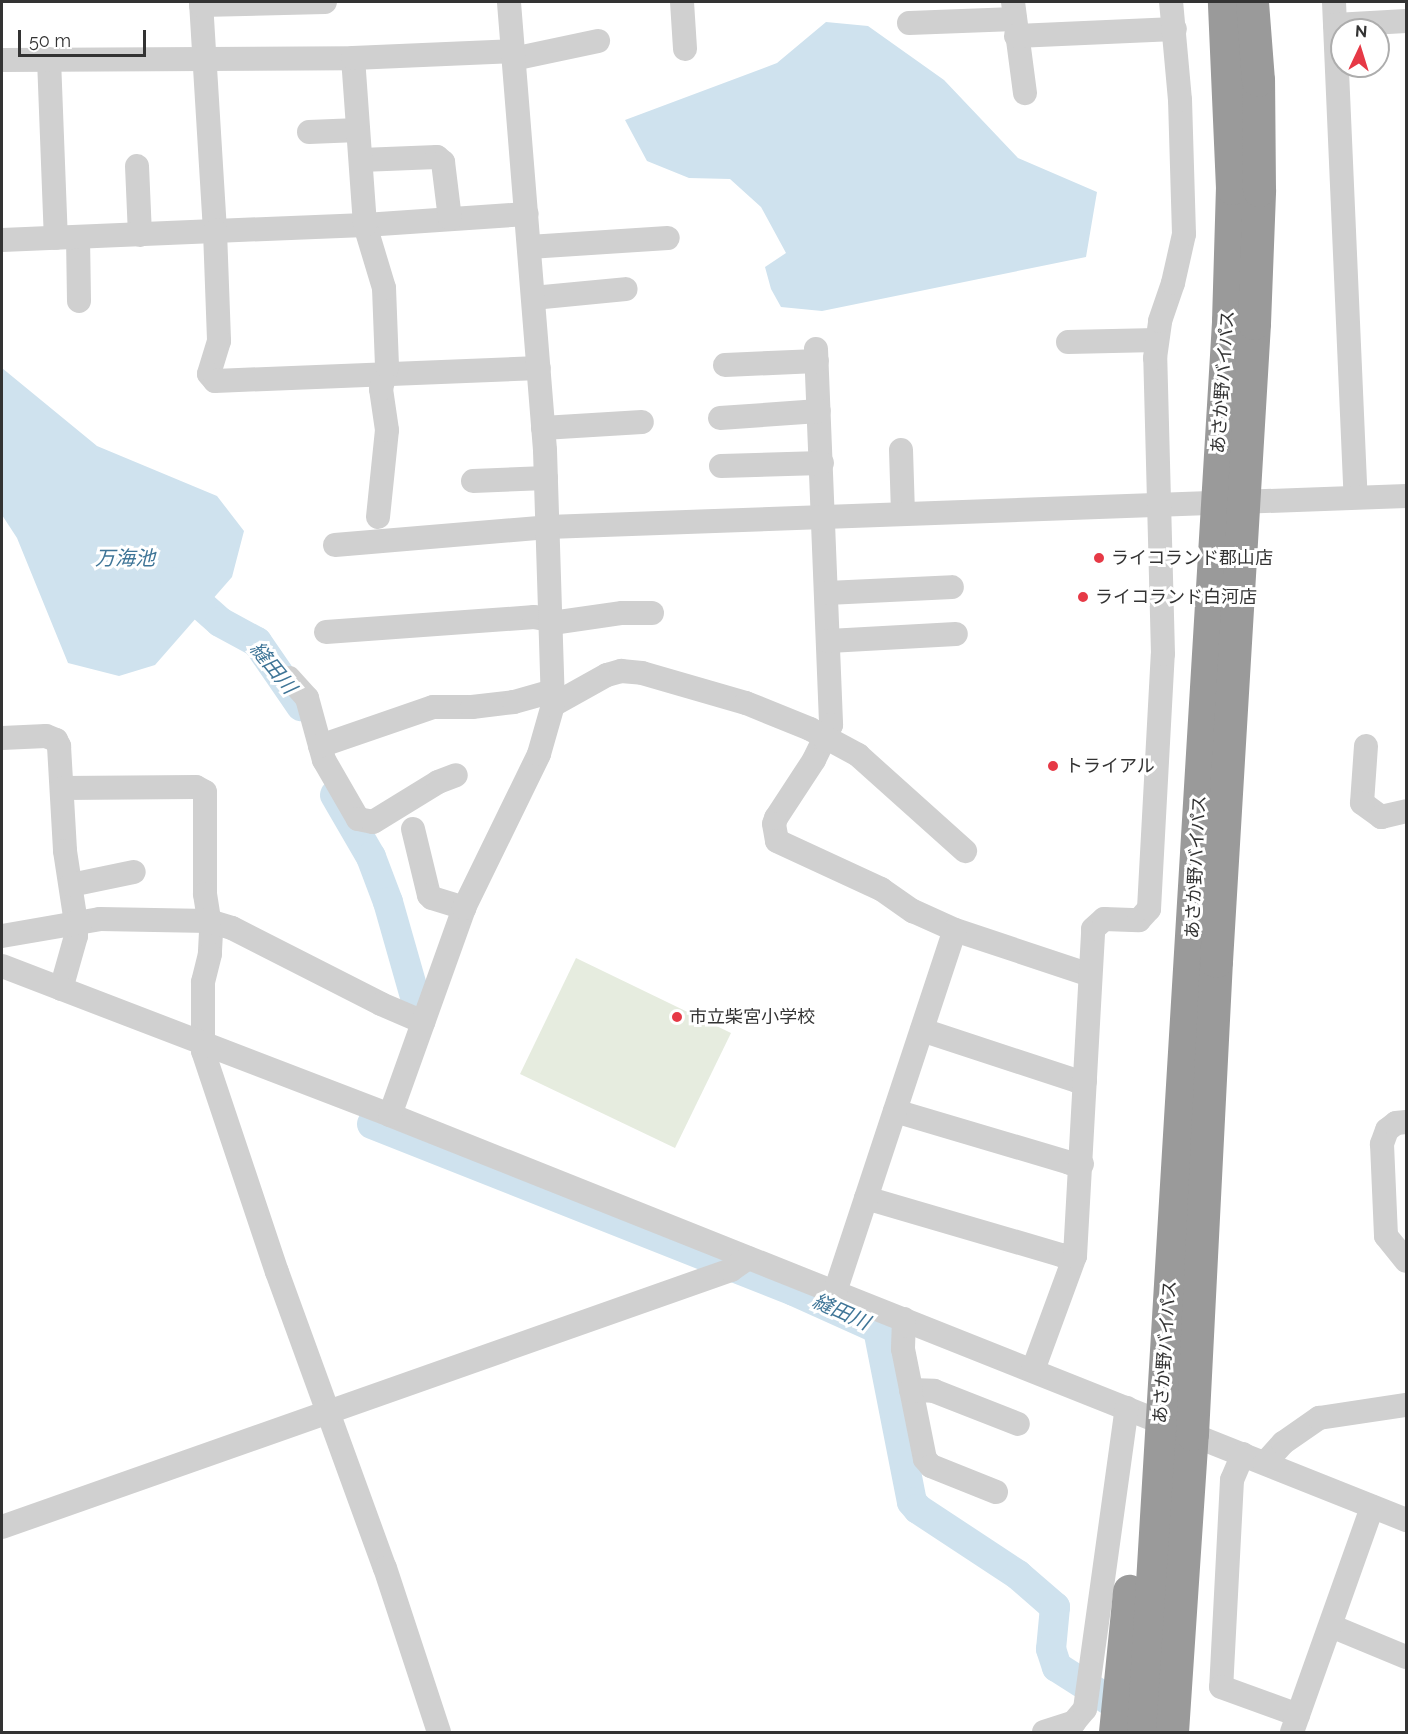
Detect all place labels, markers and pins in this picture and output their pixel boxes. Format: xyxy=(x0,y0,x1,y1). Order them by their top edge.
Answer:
place label: ライコランド郡山店 xyxy=(1111,547,1273,569)
marker: ライコランド郡山店 xyxy=(1092,551,1106,565)
place label: ライコランド白河店 xyxy=(1095,586,1257,608)
marker: ライコランド白河店 xyxy=(1076,590,1090,604)
place label: トライアル xyxy=(1065,755,1155,777)
marker: トライアル xyxy=(1046,759,1060,773)
place label: 市立柴宮小学校 xyxy=(689,1006,815,1028)
marker: 市立柴宮小学校 xyxy=(670,1010,684,1024)

